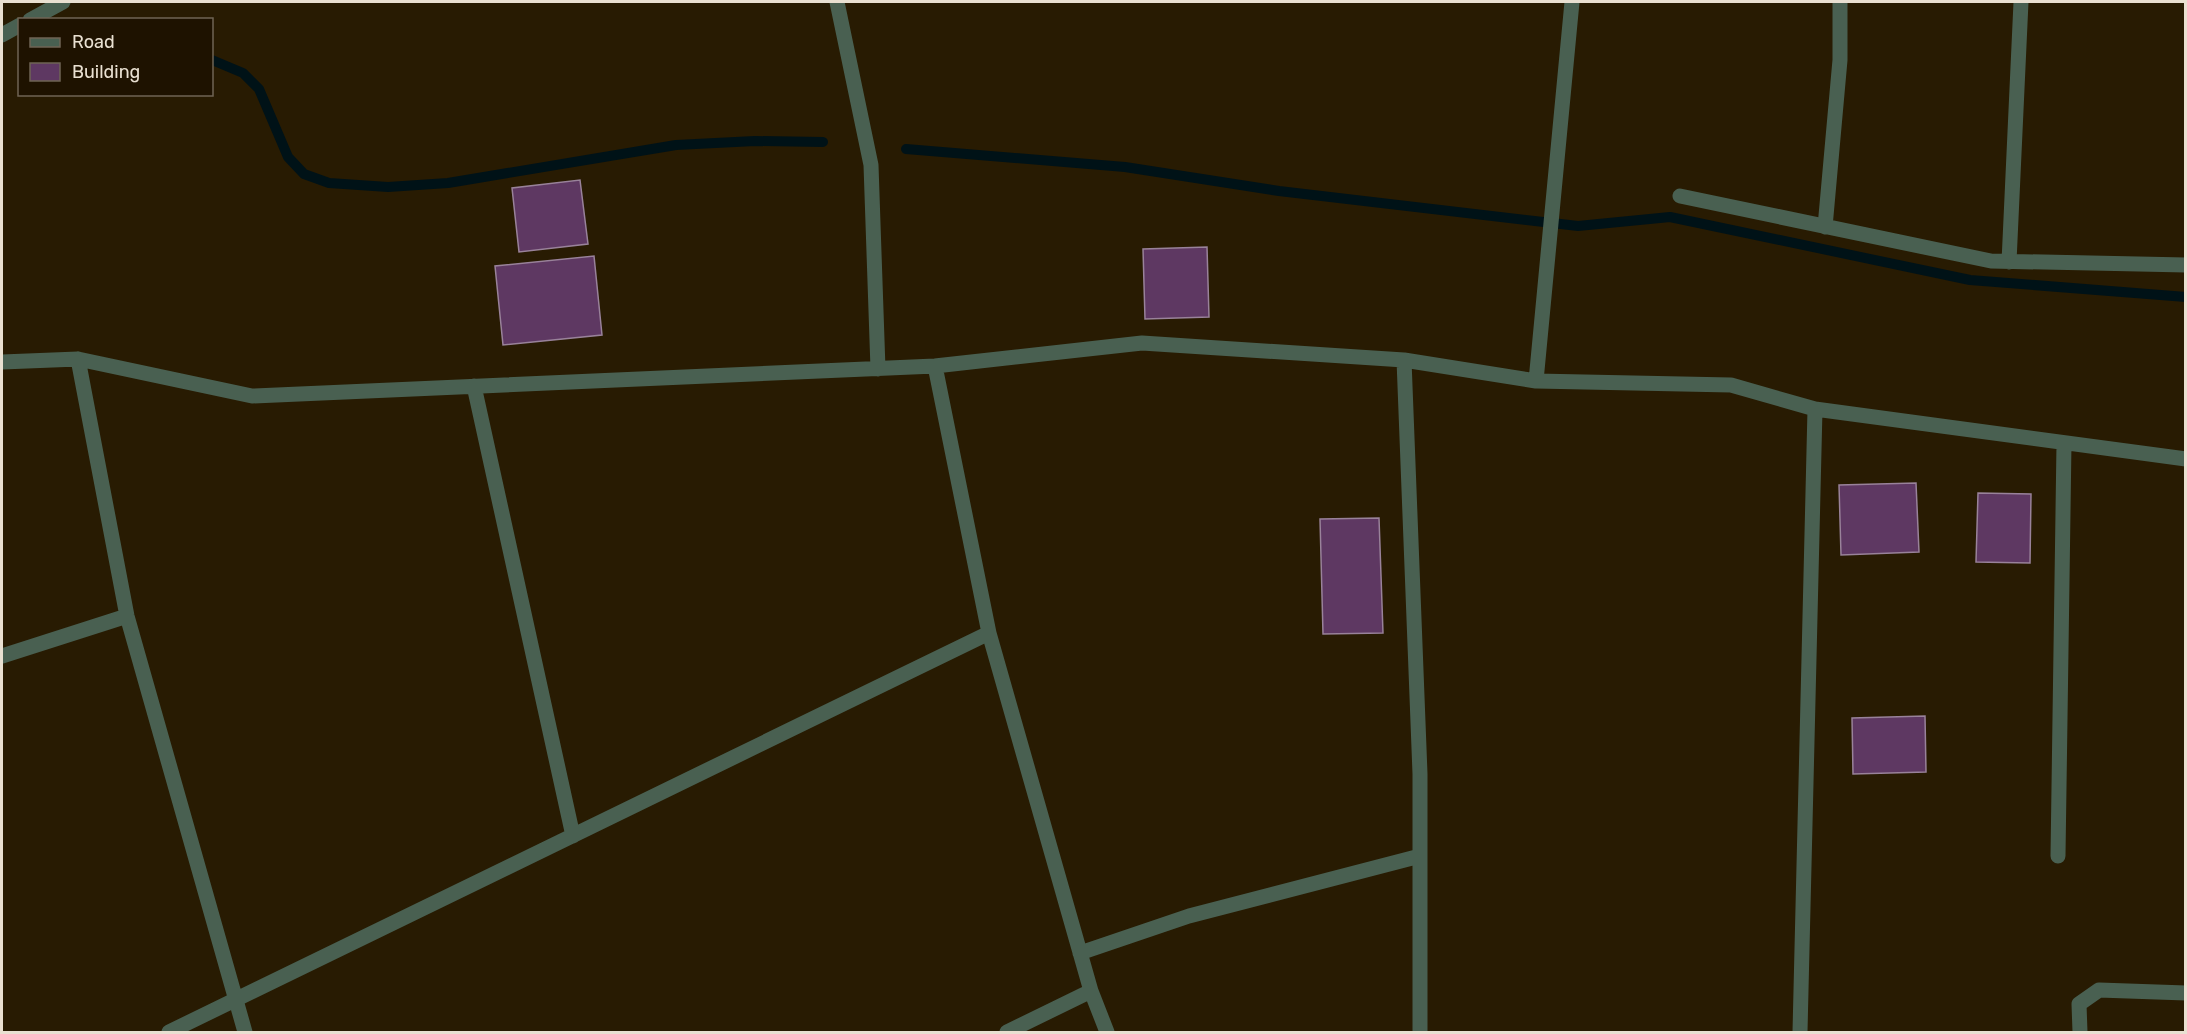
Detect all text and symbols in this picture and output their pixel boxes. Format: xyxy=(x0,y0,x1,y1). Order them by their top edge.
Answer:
legend xyxy=(18,18,213,96)
text: Road xyxy=(72,31,115,53)
text: Building xyxy=(72,61,140,83)

